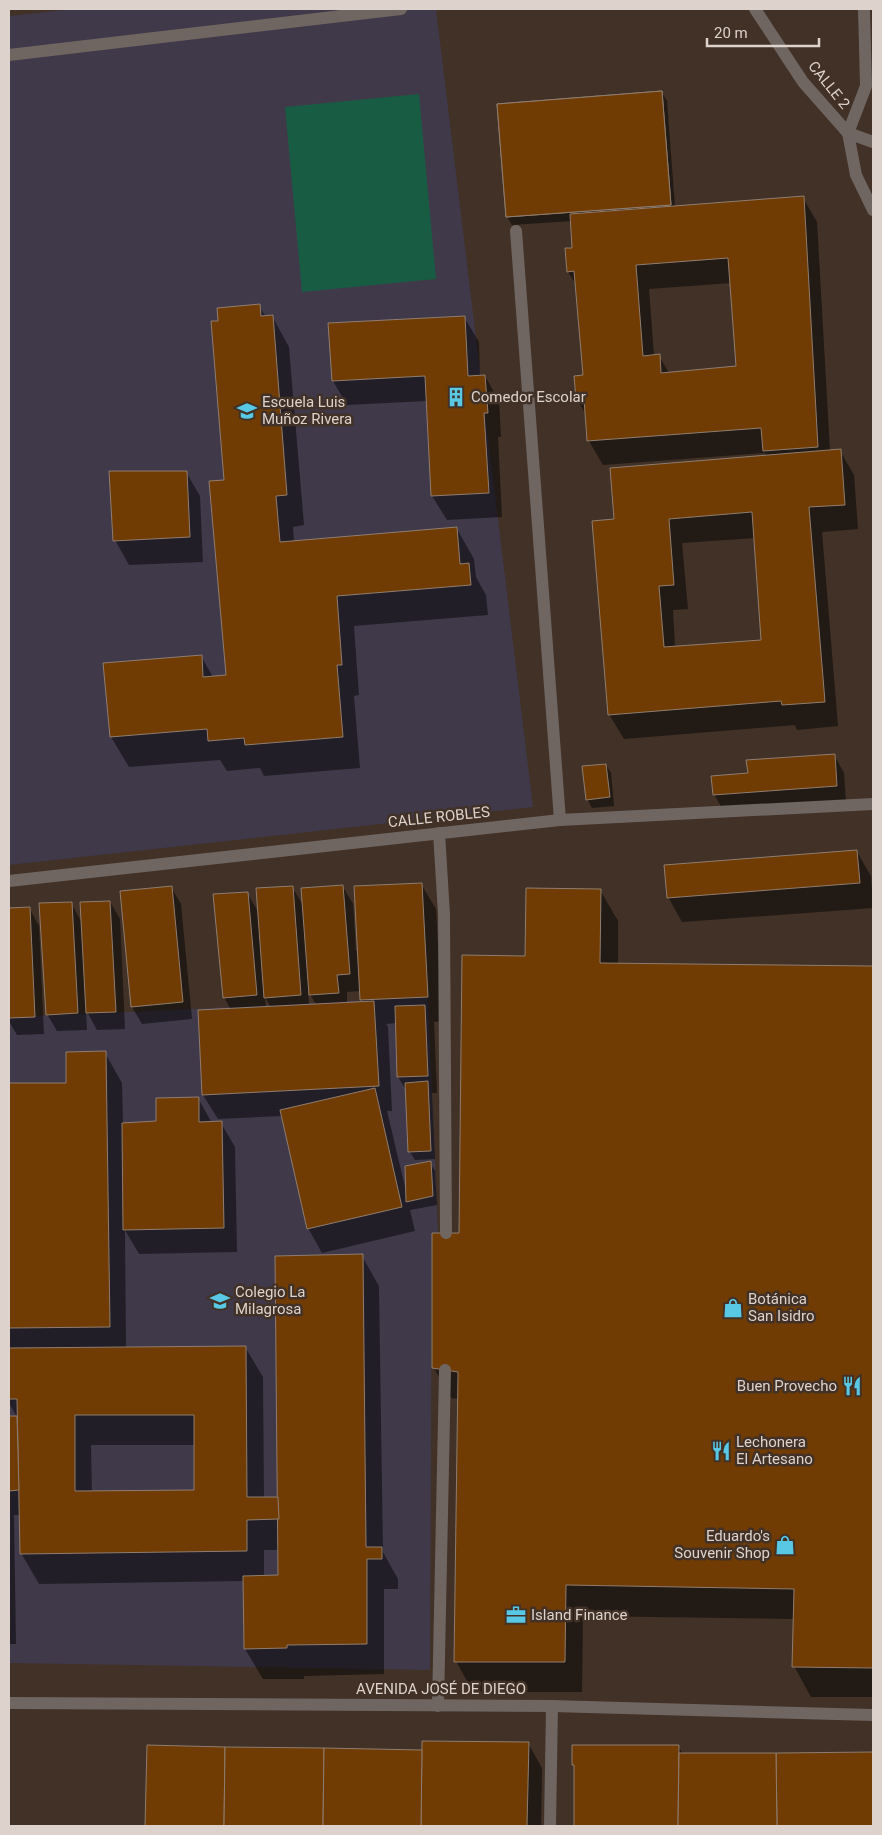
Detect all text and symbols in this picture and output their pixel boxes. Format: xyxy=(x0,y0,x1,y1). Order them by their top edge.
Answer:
scale bar xyxy=(707,15,820,47)
text: 20 m xyxy=(714,24,748,42)
street label: CALLE 2 xyxy=(804,57,854,113)
building icon: Comedor Escolar xyxy=(445,386,467,408)
place label: Comedor Escolar xyxy=(471,388,586,406)
place label: Escuela Luis Muñoz Rivera xyxy=(262,393,352,428)
school or university icon: Escuela Luis Muñoz Rivera xyxy=(236,400,258,422)
street label: CALLE ROBLES xyxy=(387,803,491,831)
place label: Colegio La Milagrosa xyxy=(235,1283,306,1318)
school or university icon: Colegio La Milagrosa xyxy=(209,1290,231,1312)
place label: Botánica San Isidro xyxy=(748,1290,815,1325)
shop icon: Botánica San Isidro xyxy=(722,1297,744,1319)
restaurant icon: Buen Provecho xyxy=(841,1375,863,1397)
place label: Buen Provecho xyxy=(737,1377,837,1395)
place label: Lechonera El Artesano xyxy=(736,1433,813,1468)
restaurant icon: Lechonera El Artesano xyxy=(710,1440,732,1462)
place label: Eduardo's Souvenir Shop xyxy=(674,1527,770,1562)
shop icon: Eduardo's Souvenir Shop xyxy=(774,1534,796,1556)
office icon: Island Finance xyxy=(505,1604,527,1626)
place label: Island Finance xyxy=(531,1606,628,1624)
street label: AVENIDA JOSÉ DE DIEGO xyxy=(356,1680,526,1698)

